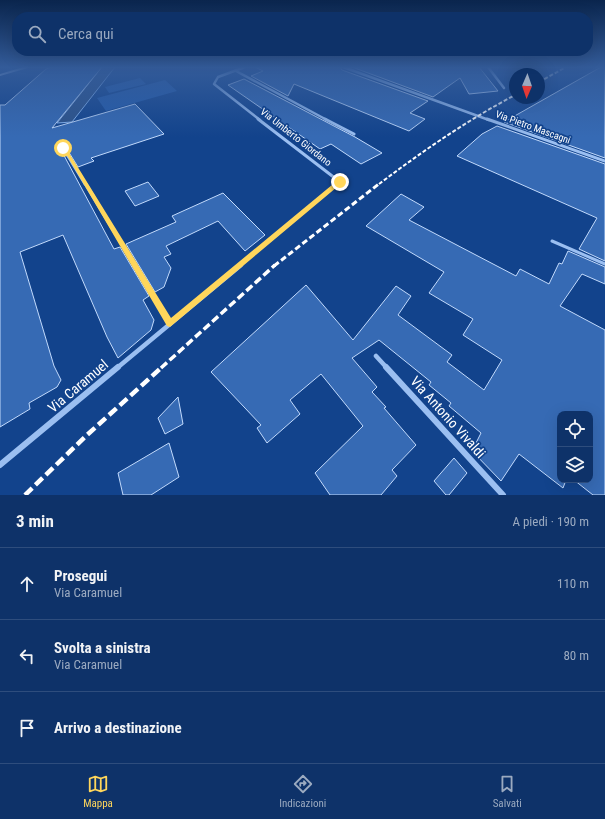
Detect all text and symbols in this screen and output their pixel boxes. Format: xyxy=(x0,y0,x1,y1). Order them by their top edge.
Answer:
search box xyxy=(12,12,593,56)
icon: search xyxy=(26,23,48,45)
text: Cerca qui xyxy=(58,25,114,43)
north arrow xyxy=(509,68,545,104)
street label: Via Umberto Giordano xyxy=(258,106,334,168)
street label: Via Pietro Mascagni xyxy=(494,108,572,146)
route start xyxy=(54,139,72,157)
route end xyxy=(331,173,349,191)
street label: Via Caramuel xyxy=(45,356,111,416)
street label: Via Antonio Vivaldi xyxy=(407,373,489,461)
map controls xyxy=(557,411,593,483)
button: locate xyxy=(557,411,593,447)
button: layers xyxy=(557,447,593,483)
text: 3 min xyxy=(16,511,54,531)
text: A piedi · 190 m xyxy=(512,514,589,529)
text: Prosegui xyxy=(54,567,107,585)
icon: ahead xyxy=(16,573,38,595)
text: 110 m xyxy=(557,576,589,591)
text: Via Caramuel xyxy=(54,585,122,600)
text: Svolta a sinistra xyxy=(54,639,151,657)
icon: left xyxy=(16,645,38,667)
text: 80 m xyxy=(563,648,589,663)
text: Via Caramuel xyxy=(54,657,122,672)
icon: arrive xyxy=(16,717,38,739)
text: Arrivo a destinazione xyxy=(54,719,182,737)
tab: Mappa xyxy=(83,773,113,810)
tab: Indicazioni xyxy=(279,773,326,810)
tab: Salvati xyxy=(493,773,522,810)

